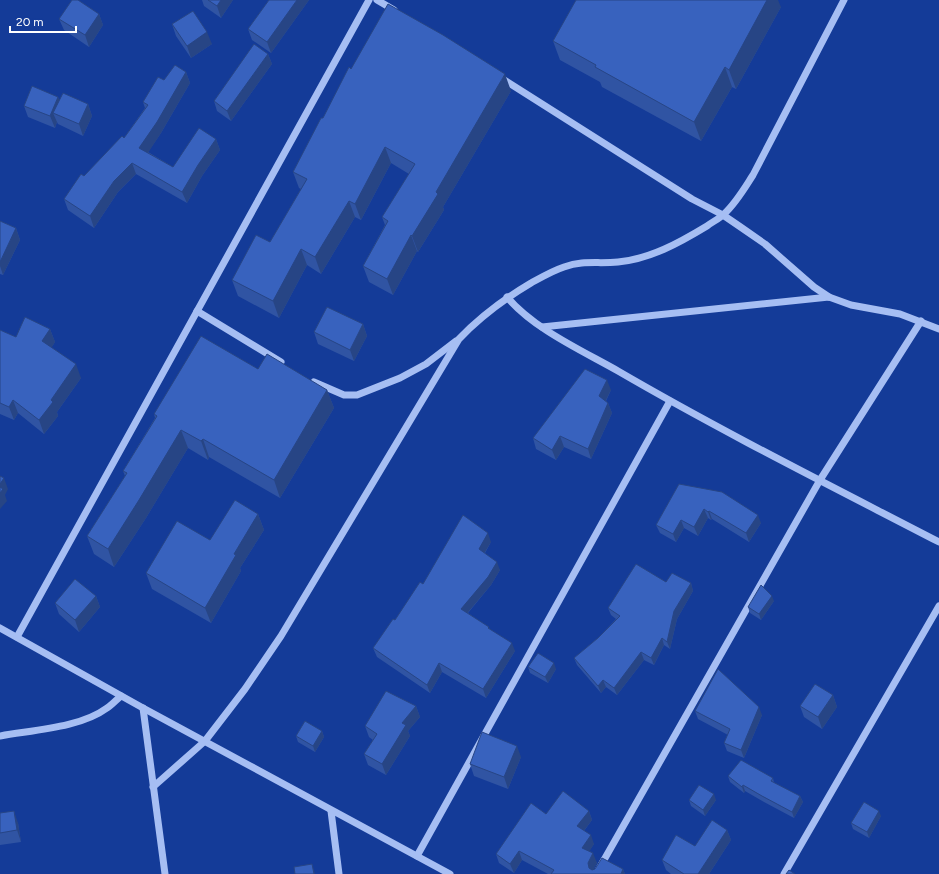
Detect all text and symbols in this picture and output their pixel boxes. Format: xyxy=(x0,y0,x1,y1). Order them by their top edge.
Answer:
scale bar xyxy=(10,8,76,34)
text: 20 m xyxy=(16,15,44,29)

